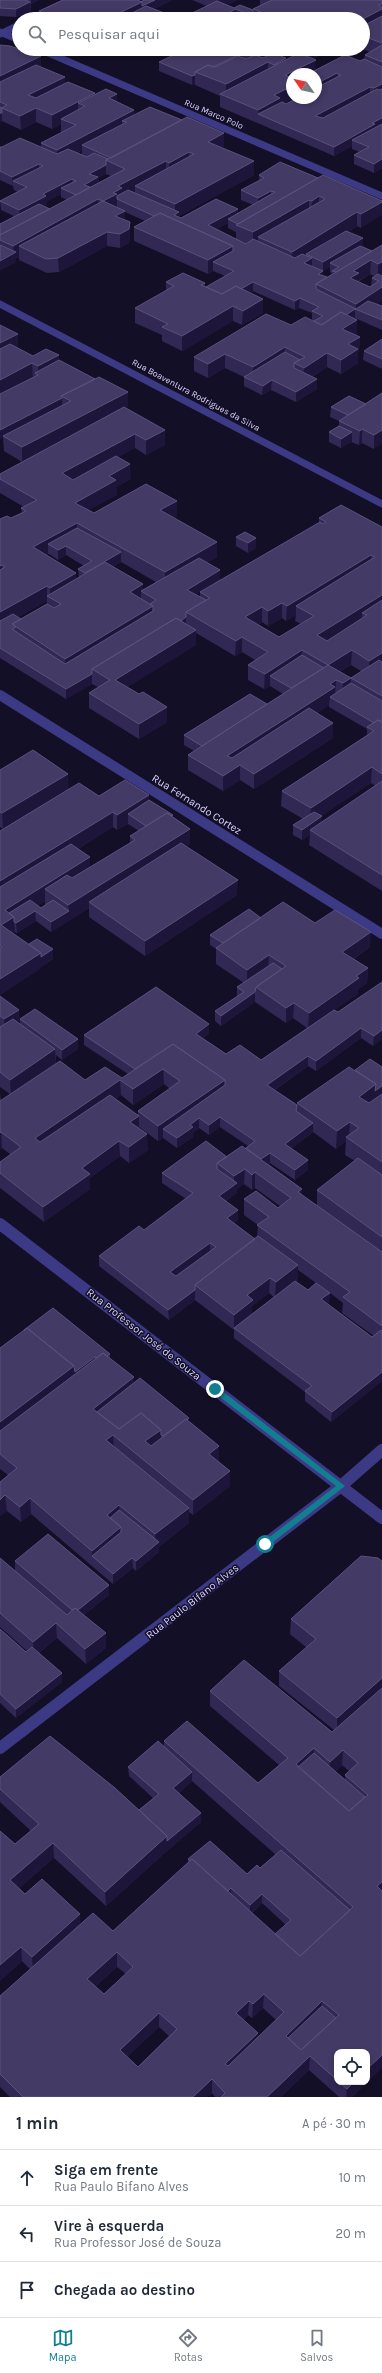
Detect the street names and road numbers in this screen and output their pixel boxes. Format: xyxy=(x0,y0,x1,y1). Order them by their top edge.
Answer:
street label: Rua Marco Polo xyxy=(183,97,245,131)
street label: Rua Boaventura Rodrigues da Silva xyxy=(130,357,262,433)
street label: Rua Fernando Cortez xyxy=(149,772,244,837)
street label: Rua Professor José de Souza xyxy=(84,1286,203,1383)
street label: Rua Paulo Bifano Alves xyxy=(143,1561,241,1642)

